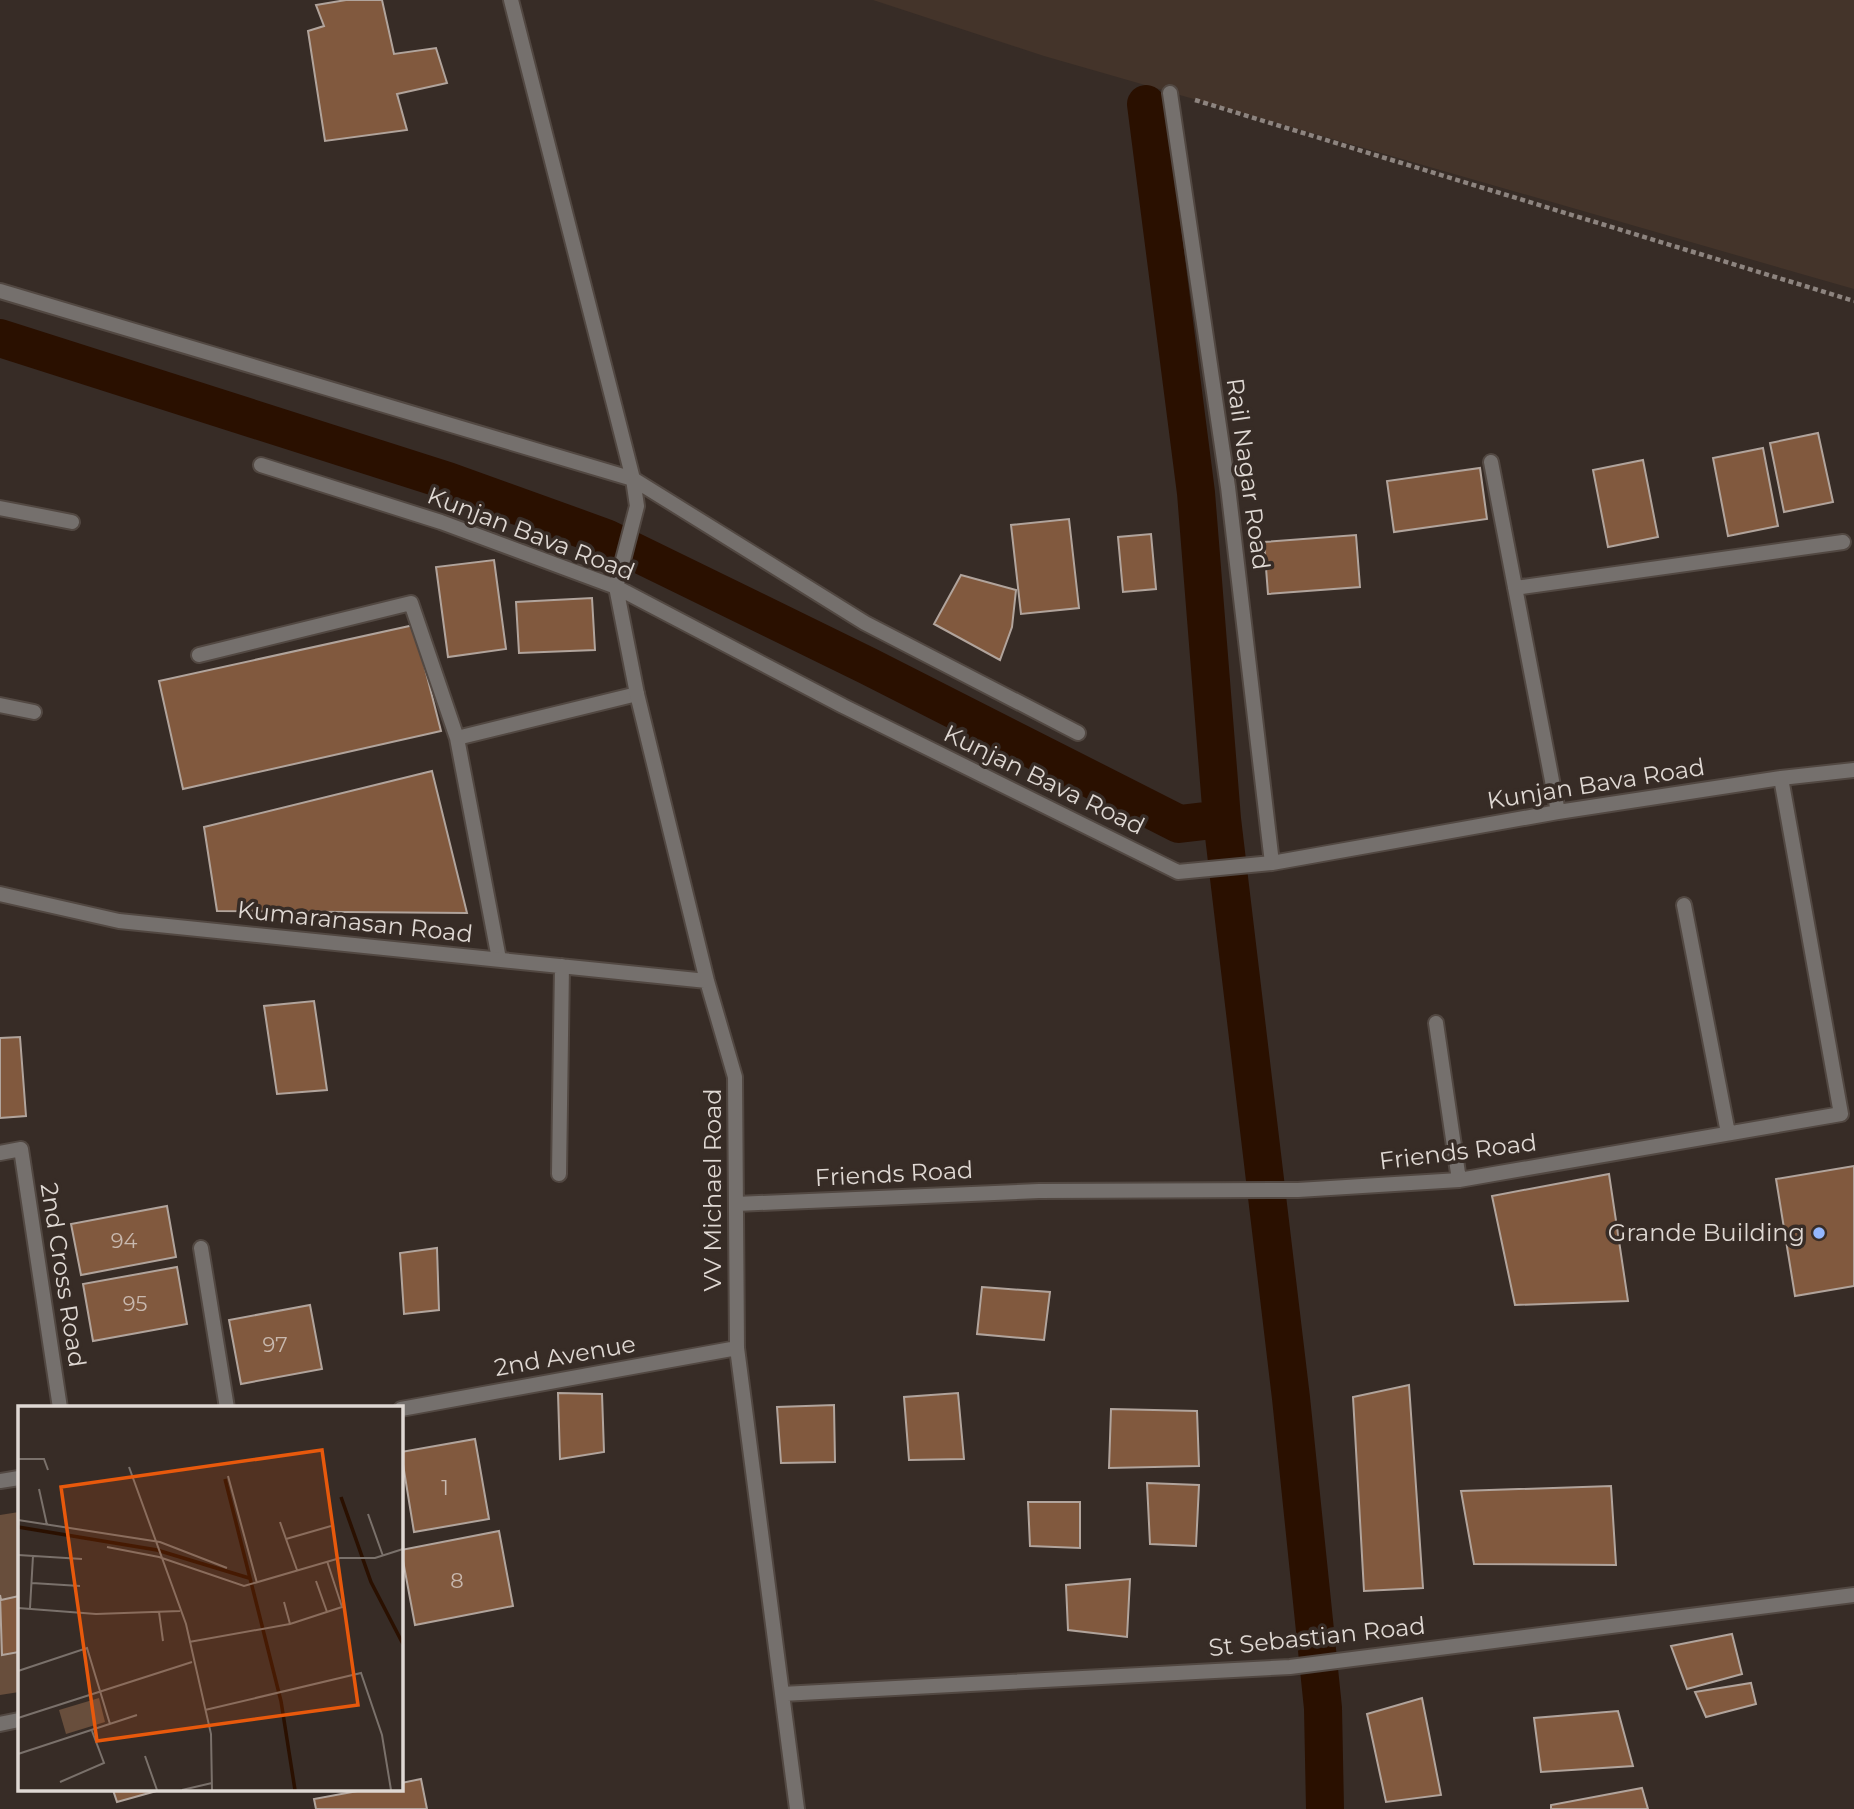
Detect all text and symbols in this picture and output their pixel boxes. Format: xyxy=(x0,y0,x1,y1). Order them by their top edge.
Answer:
street label: Rail Nagar Road xyxy=(1221,376,1276,572)
street label: Kunjan Bava Road xyxy=(423,481,639,586)
street label: Kunjan Bava Road xyxy=(939,718,1149,841)
street label: Kunjan Bava Road xyxy=(1485,752,1707,815)
street label: Kumaranasan Road xyxy=(236,895,474,948)
street label: VV Michael Road xyxy=(698,1089,727,1291)
street label: Friends Road xyxy=(1377,1127,1538,1176)
street label: Friends Road xyxy=(814,1155,974,1192)
street label: 2nd Cross Road xyxy=(35,1181,92,1369)
place label: Grande Building xyxy=(1608,1218,1805,1247)
marker: Grande Building xyxy=(1811,1225,1827,1241)
house number: 94 xyxy=(111,1228,137,1253)
house number: 95 xyxy=(123,1291,147,1316)
street label: 2nd Avenue xyxy=(492,1329,638,1382)
house number: 97 xyxy=(263,1332,288,1357)
inset map xyxy=(18,1406,402,1792)
house number: 1 xyxy=(441,1475,449,1500)
house number: 8 xyxy=(450,1568,464,1593)
street label: St Sebastian Road xyxy=(1207,1611,1427,1662)

